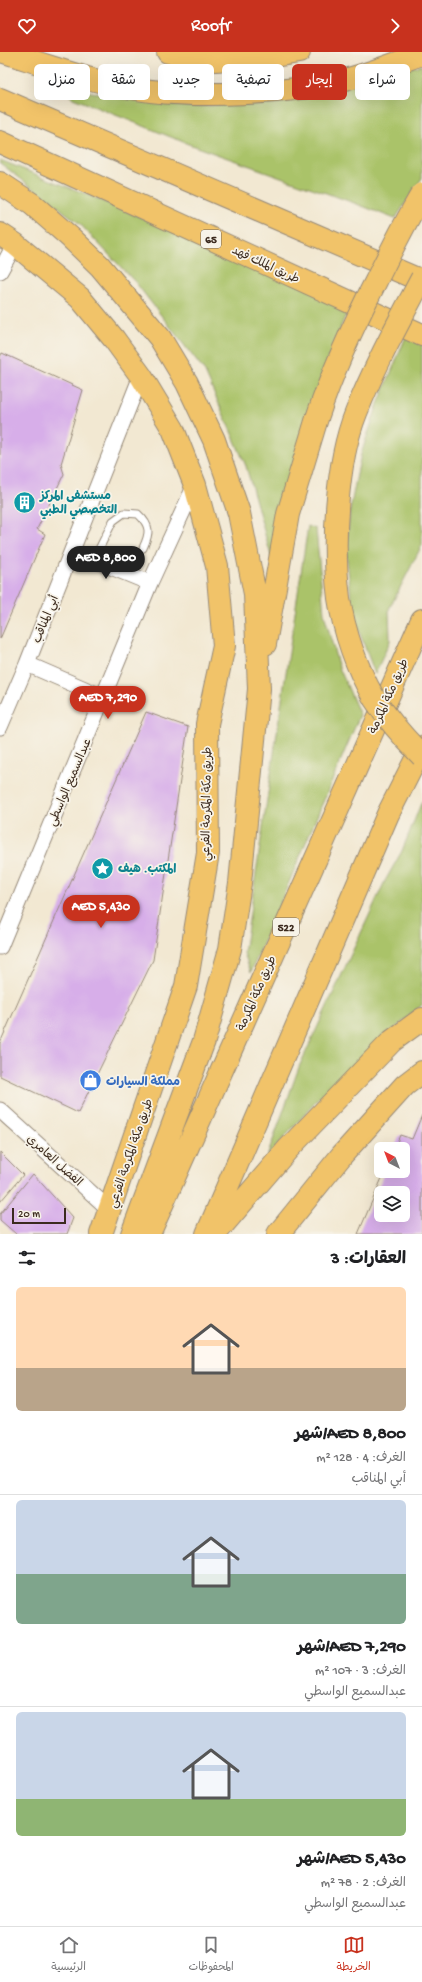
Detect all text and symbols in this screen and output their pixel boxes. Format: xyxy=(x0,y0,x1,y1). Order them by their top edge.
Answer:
icon: heart xyxy=(16,15,38,37)
icon: forward xyxy=(384,15,406,37)
text: Roofr xyxy=(191,16,231,37)
chip: منزل xyxy=(34,64,90,100)
chip: شقة xyxy=(98,64,150,100)
chip: جديد xyxy=(158,64,214,100)
chip: تصفية xyxy=(222,64,284,100)
chip: إيجار xyxy=(292,64,347,100)
chip: شراء xyxy=(355,64,410,100)
road number: 65 xyxy=(201,230,221,248)
street label: طريق الملك فهد xyxy=(229,244,301,288)
building icon: مستشفى المركز التخصصي الطبي xyxy=(12,489,38,515)
place label: مستشفى المركز التخصصي الطبي xyxy=(39,490,117,520)
pin: AED 8,800 xyxy=(60,546,152,580)
text: AED 8,800 xyxy=(76,551,136,566)
street label: أبي المناقب xyxy=(29,593,65,646)
street label: طريق مكة المكرمة xyxy=(366,657,413,737)
pin: AED 7,290 xyxy=(62,686,154,720)
text: AED 7,290 xyxy=(79,691,137,706)
street label: عبدالسميع الواسطي xyxy=(46,737,97,829)
street label: طريق مكة المكرمة الفرعي xyxy=(199,747,218,861)
place icon: المكتب. هيف xyxy=(90,855,116,881)
place label: المكتب. هيف xyxy=(118,863,176,877)
pin: AED 5,430 xyxy=(55,895,147,929)
text: AED 5,430 xyxy=(72,900,130,915)
road number: 522 xyxy=(273,918,299,936)
street label: طريق مكة المكرمة xyxy=(234,954,281,1034)
shop icon: مملكة السيارات xyxy=(77,1068,103,1094)
place label: مملكة السيارات xyxy=(106,1075,180,1090)
street label: طريق مكة المكرمة الفرعي xyxy=(106,1097,159,1211)
street label: الفضل العامري xyxy=(23,1132,85,1190)
north arrow xyxy=(374,1142,410,1178)
map controls xyxy=(374,1142,410,1222)
button: layers xyxy=(374,1186,410,1222)
scale bar xyxy=(12,1206,66,1225)
text: 20 m xyxy=(18,1209,40,1221)
icon: filters xyxy=(16,1247,38,1269)
text: العقارات: 3 xyxy=(331,1250,406,1270)
icon: home xyxy=(175,1313,247,1385)
text: AED 8,800/شهر xyxy=(295,1425,406,1445)
text: الغرف: 4 · 128 m² xyxy=(316,1451,406,1466)
text: أبي المناقب xyxy=(351,1472,406,1487)
icon: home xyxy=(175,1526,247,1598)
text: AED 7,290/شهر xyxy=(297,1638,406,1658)
text: الغرف: 3 · 107 m² xyxy=(315,1664,406,1679)
text: عبدالسميع الواسطي xyxy=(304,1685,406,1700)
icon: home xyxy=(175,1738,247,1810)
text: AED 5,430/شهر xyxy=(297,1850,406,1870)
text: الغرف: 2 · 78 m² xyxy=(321,1876,406,1891)
text: عبدالسميع الواسطي xyxy=(304,1897,406,1912)
tab: الرئيسية xyxy=(51,1934,86,1976)
tab: المحفوظات xyxy=(188,1934,234,1976)
tab: الخريطة xyxy=(336,1934,371,1976)

